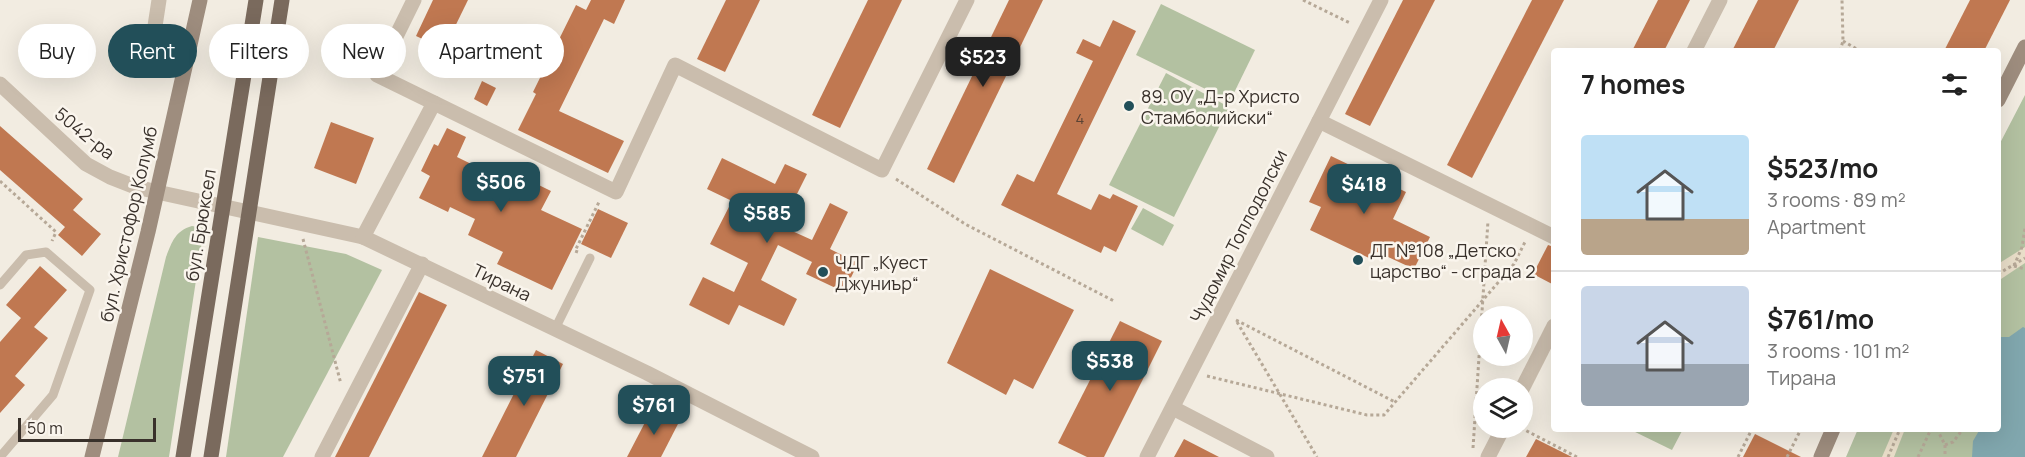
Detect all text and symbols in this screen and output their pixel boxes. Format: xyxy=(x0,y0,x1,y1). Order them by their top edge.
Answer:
chip: Buy xyxy=(18,24,96,78)
chip: Rent xyxy=(108,24,197,78)
chip: Filters xyxy=(209,24,309,78)
chip: New xyxy=(321,24,406,78)
chip: Apartment xyxy=(418,24,564,78)
pin: $523 xyxy=(947,37,1019,88)
text: $523 xyxy=(959,43,1007,70)
text: 7 homes xyxy=(1581,66,1685,102)
icon: filters xyxy=(1938,68,1971,101)
place label: 89. ОУ „Д-р Христо Стамболийски“ xyxy=(1141,84,1300,129)
marker: 89. ОУ „Д-р Христо Стамболийски“ xyxy=(1122,99,1136,113)
street label: 5042-ра xyxy=(50,102,120,164)
house number: 4 xyxy=(1076,108,1085,129)
street label: бул. Христофор Колумб xyxy=(94,124,162,324)
street label: Чудомир Топлодолски xyxy=(1184,145,1292,327)
text: $523/mo xyxy=(1767,150,1878,186)
icon: home xyxy=(1629,159,1701,231)
pin: $506 xyxy=(465,162,537,213)
pin: $418 xyxy=(1328,164,1400,215)
street label: бул. Брюксел xyxy=(179,167,221,283)
text: $506 xyxy=(476,168,526,195)
text: $418 xyxy=(1341,170,1387,197)
text: 3 rooms · 89 m² xyxy=(1767,186,1906,213)
pin: $585 xyxy=(731,193,803,244)
text: $585 xyxy=(743,199,791,226)
text: Apartment xyxy=(1767,213,1866,240)
place label: ДГ №108 „Детско царство“ - сграда 2 xyxy=(1370,238,1535,283)
place label: ЧДГ „Куест Джуниър“ xyxy=(835,250,928,295)
marker: ДГ №108 „Детско царство“ - сграда 2 xyxy=(1351,253,1365,267)
street label: Тирана xyxy=(469,258,535,306)
marker: ЧДГ „Куест Джуниър“ xyxy=(816,265,830,279)
text: $761/mo xyxy=(1767,301,1874,337)
north arrow xyxy=(1473,306,1533,366)
map controls xyxy=(1473,306,1533,438)
icon: home xyxy=(1629,310,1701,382)
text: 3 rooms · 101 m² xyxy=(1767,337,1909,364)
pin: $538 xyxy=(1074,341,1146,392)
text: $538 xyxy=(1086,347,1134,374)
pin: $751 xyxy=(488,356,560,407)
text: $751 xyxy=(502,362,546,389)
text: Тирана xyxy=(1767,364,1836,391)
button: layers xyxy=(1473,378,1533,438)
pin: $761 xyxy=(618,385,690,436)
text: $761 xyxy=(632,391,676,418)
scale bar xyxy=(18,415,156,442)
text: 50 m xyxy=(27,417,63,439)

